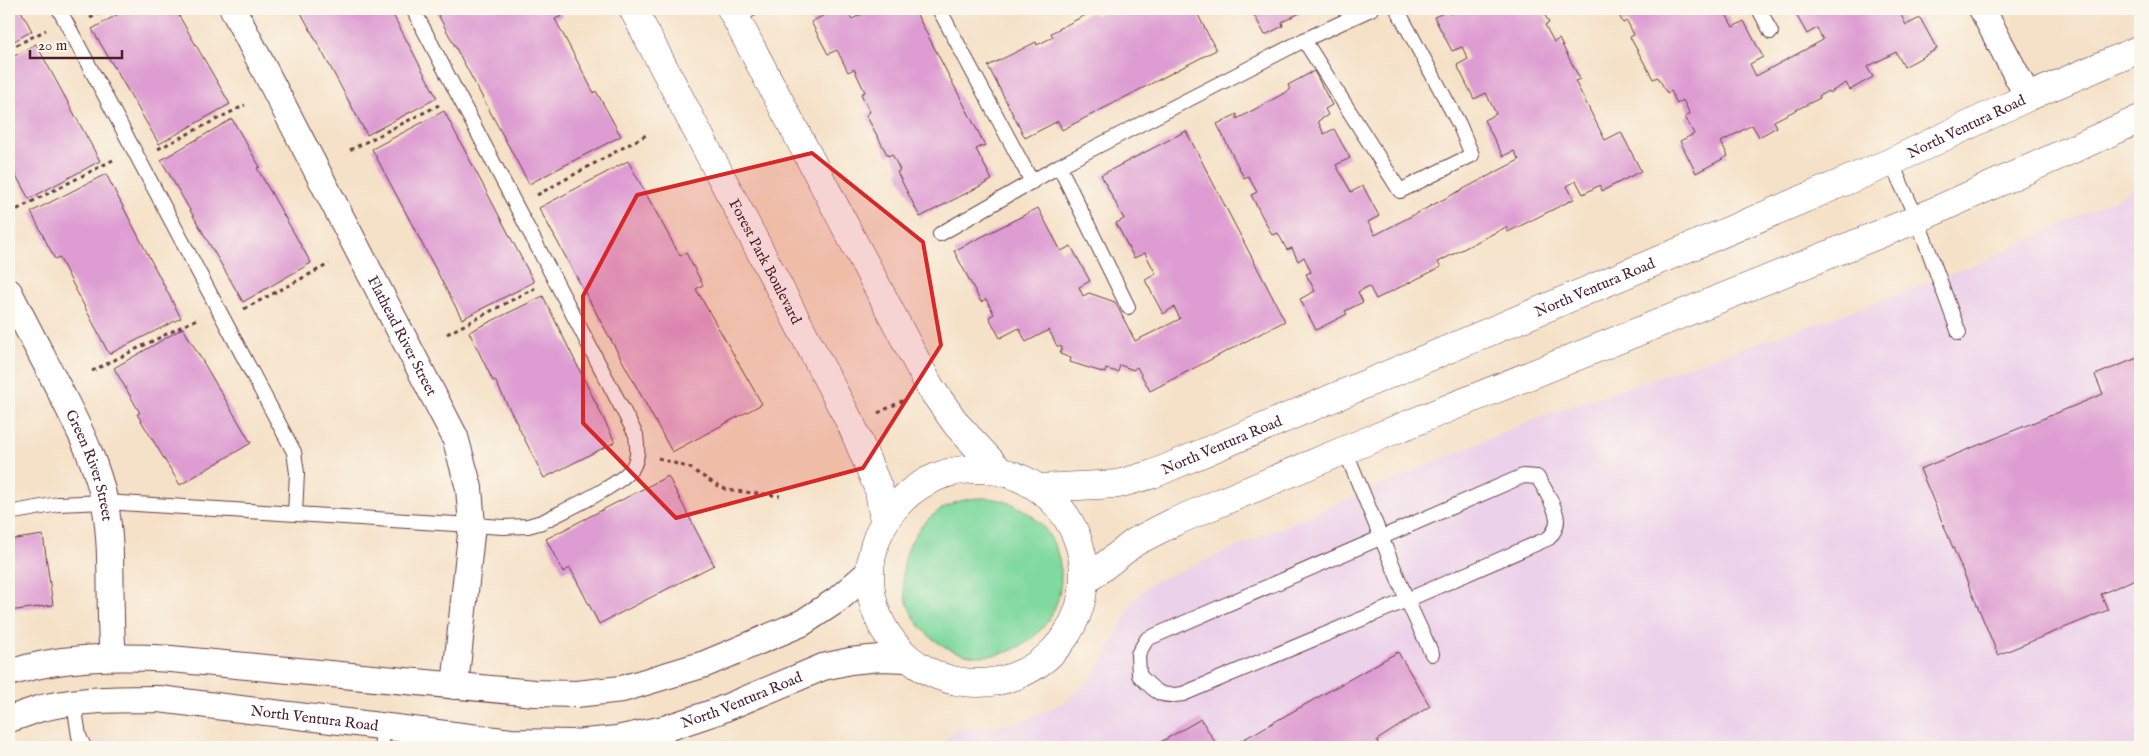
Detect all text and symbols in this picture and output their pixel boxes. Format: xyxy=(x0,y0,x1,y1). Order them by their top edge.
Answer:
scale bar xyxy=(30,28,122,60)
text: 20 m xyxy=(38,36,68,55)
street label: North Ventura Road xyxy=(1904,90,2030,163)
street label: Forest Park Boulevard xyxy=(724,196,806,328)
street label: North Ventura Road xyxy=(1532,254,1659,322)
street label: Flathead River Street xyxy=(363,273,441,399)
street label: Green River Street xyxy=(61,407,116,522)
street label: North Ventura Road xyxy=(1159,411,1286,479)
street label: North Ventura Road xyxy=(679,667,806,733)
street label: North Ventura Road xyxy=(249,701,380,736)

